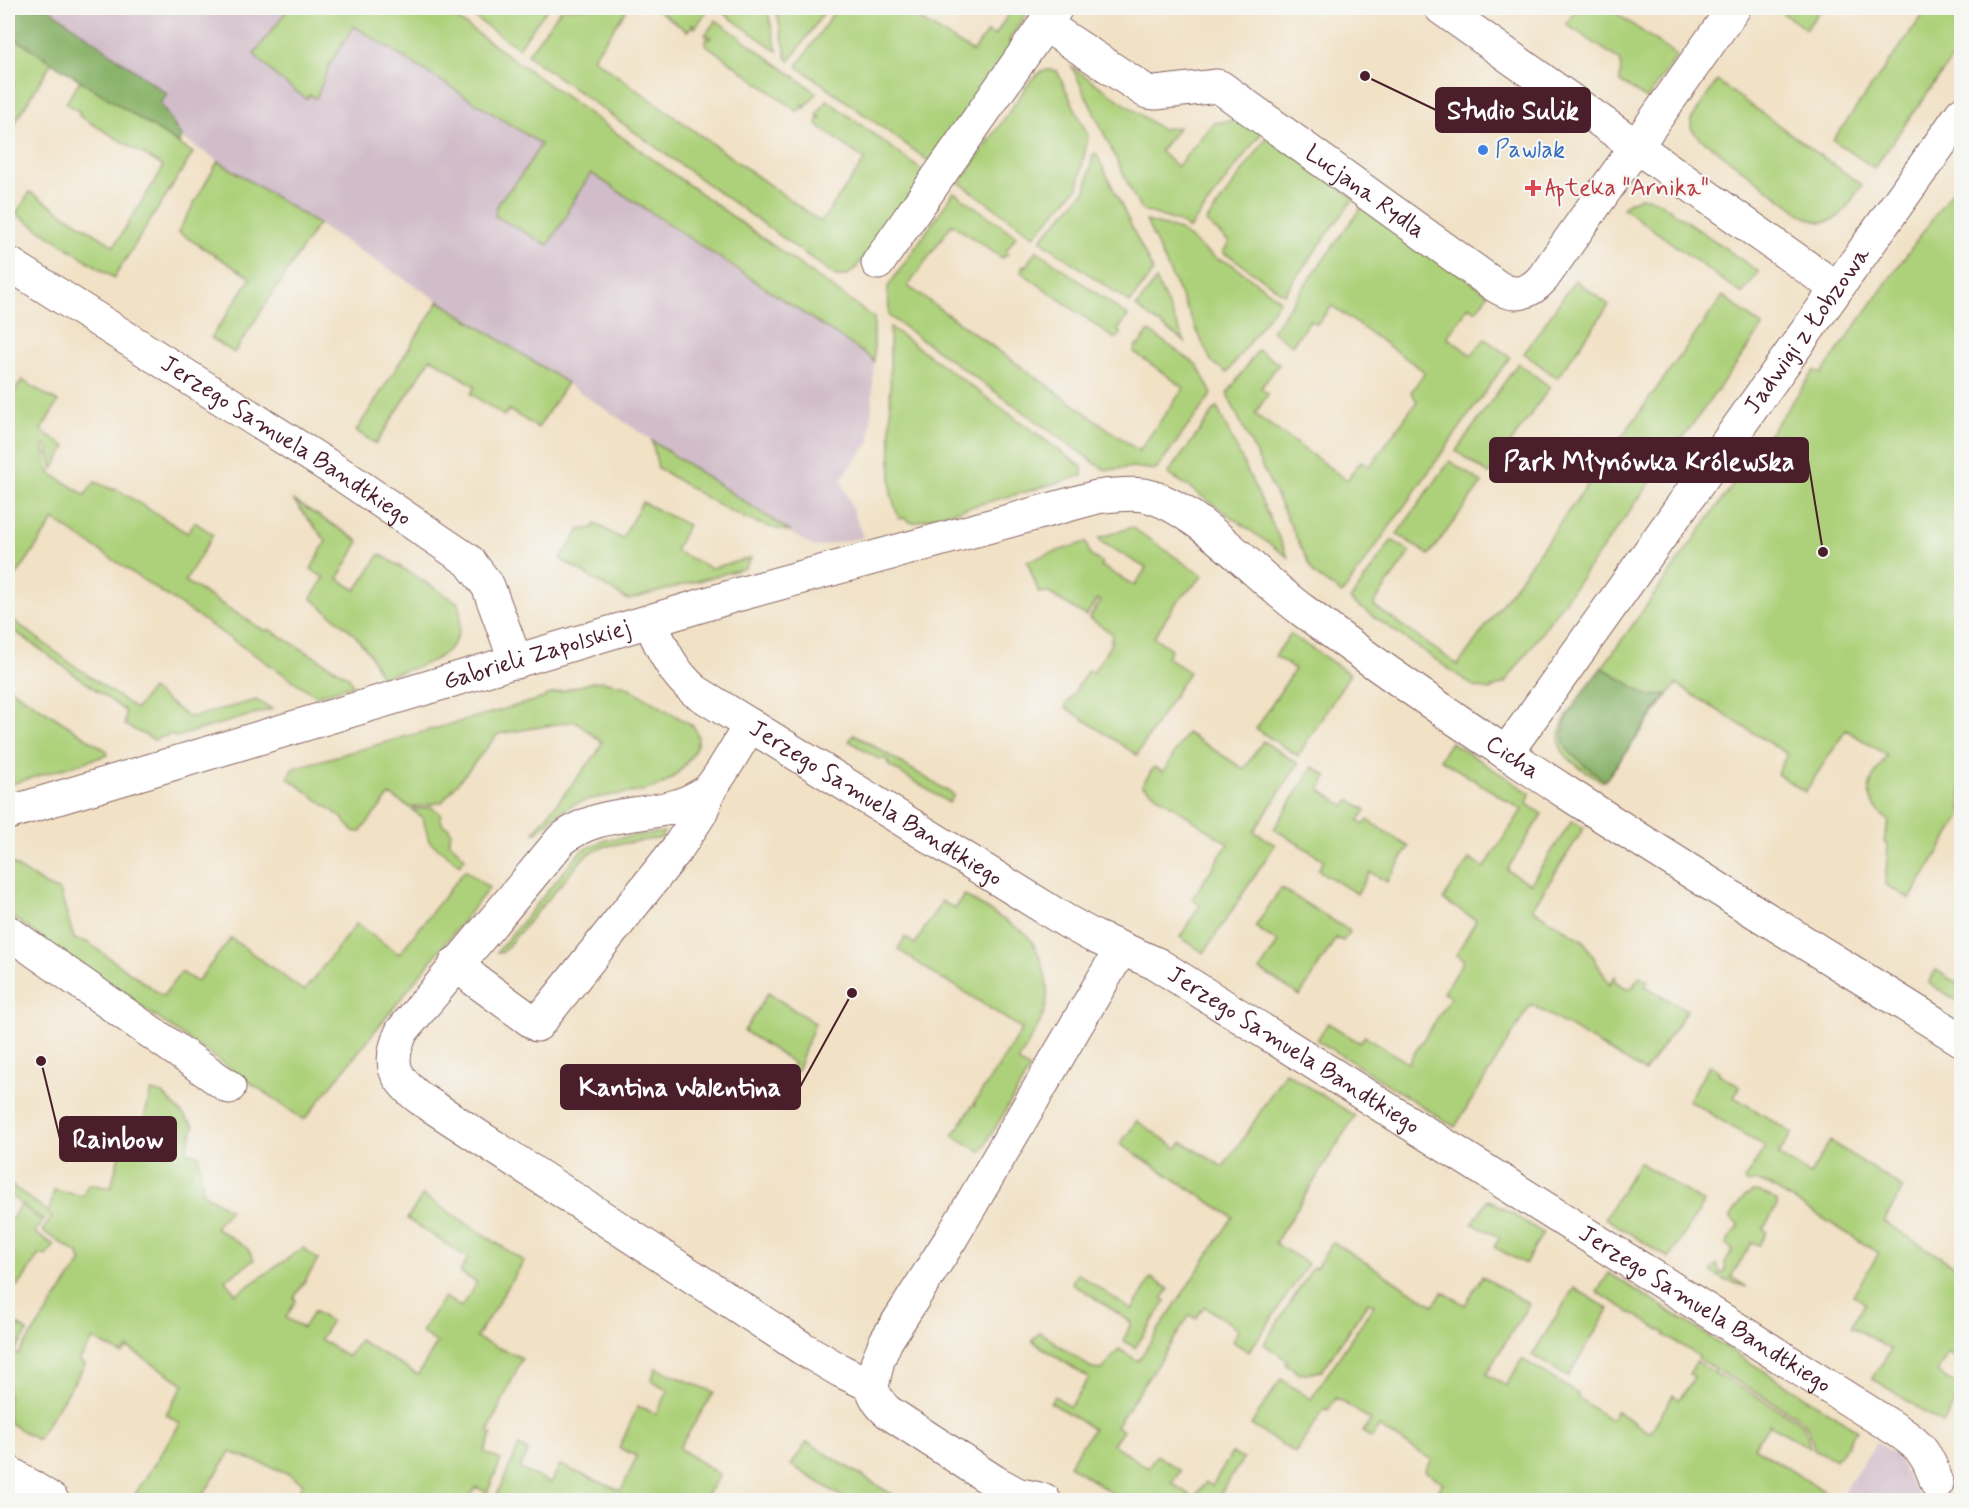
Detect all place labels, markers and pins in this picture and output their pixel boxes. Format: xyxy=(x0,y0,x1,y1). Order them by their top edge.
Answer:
callout: Studio Sulik xyxy=(1436,88,1590,132)
place label: Pawlak xyxy=(1495,135,1565,166)
marker: Pawlak xyxy=(1476,143,1490,157)
place label: Apteka "Arnika" xyxy=(1545,173,1709,207)
marker: Apteka "Arnika" xyxy=(1526,181,1540,195)
callout: Park Młynówka Królewska xyxy=(1490,438,1808,482)
callout: Kantina Walentina xyxy=(561,1065,800,1109)
callout: Rainbow xyxy=(60,1117,176,1161)

